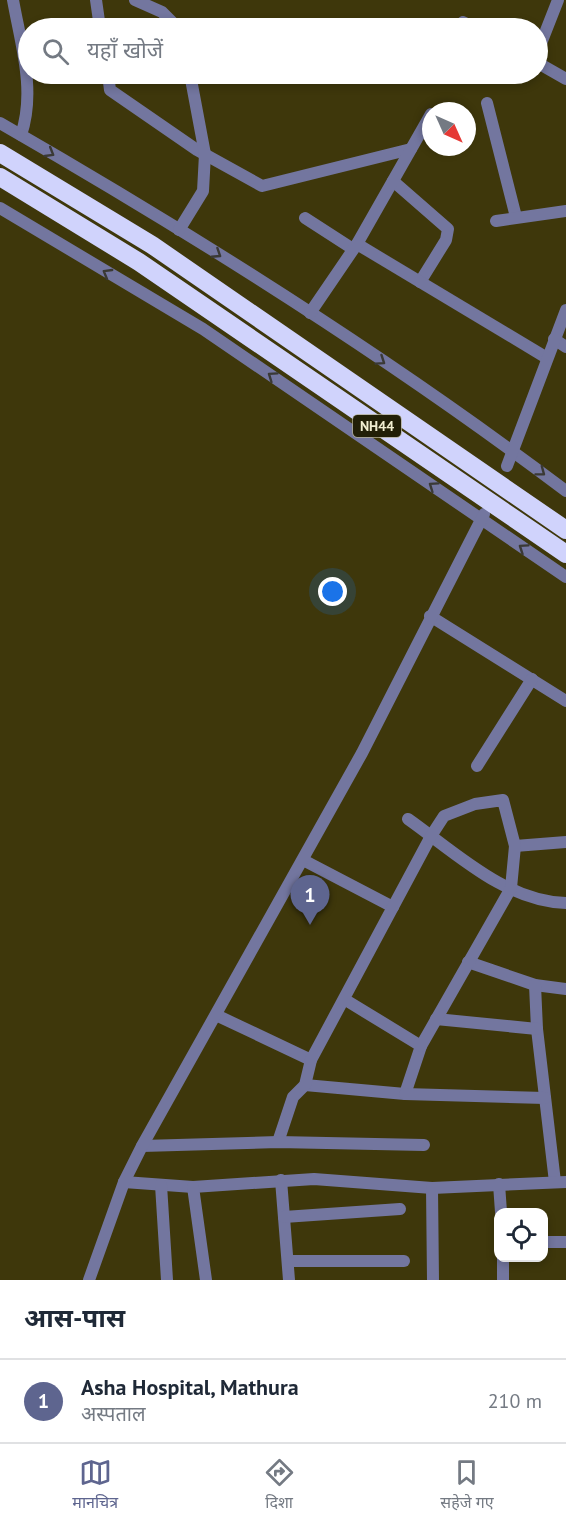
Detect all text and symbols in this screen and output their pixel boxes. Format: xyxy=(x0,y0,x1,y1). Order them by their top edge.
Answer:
search box xyxy=(18,18,548,84)
icon: search xyxy=(39,35,72,68)
text: यहाँ खोजें xyxy=(87,36,163,64)
north arrow xyxy=(422,102,476,156)
one-way arrow xyxy=(44,146,54,157)
one-way arrow xyxy=(211,246,222,257)
one-way arrow xyxy=(103,268,113,280)
one-way arrow xyxy=(374,354,385,365)
one-way arrow xyxy=(268,372,279,383)
road number: NH44 xyxy=(353,415,401,437)
one-way arrow xyxy=(534,465,545,476)
one-way arrow xyxy=(428,483,439,494)
one-way arrow xyxy=(519,544,530,555)
your location xyxy=(318,577,347,606)
pin: 1 xyxy=(290,876,330,925)
map controls xyxy=(494,1208,548,1262)
button: locate xyxy=(494,1208,548,1262)
text: आस-पास xyxy=(24,1301,125,1334)
text: Asha Hospital, Mathura xyxy=(81,1373,299,1401)
text: 1 xyxy=(38,1388,49,1414)
text: 210 m xyxy=(488,1388,542,1414)
text: अस्पताल xyxy=(81,1401,146,1427)
tab: मानचित्र xyxy=(72,1456,118,1515)
tab: दिशा xyxy=(263,1456,296,1515)
tab: सहेजे गए xyxy=(440,1456,494,1515)

